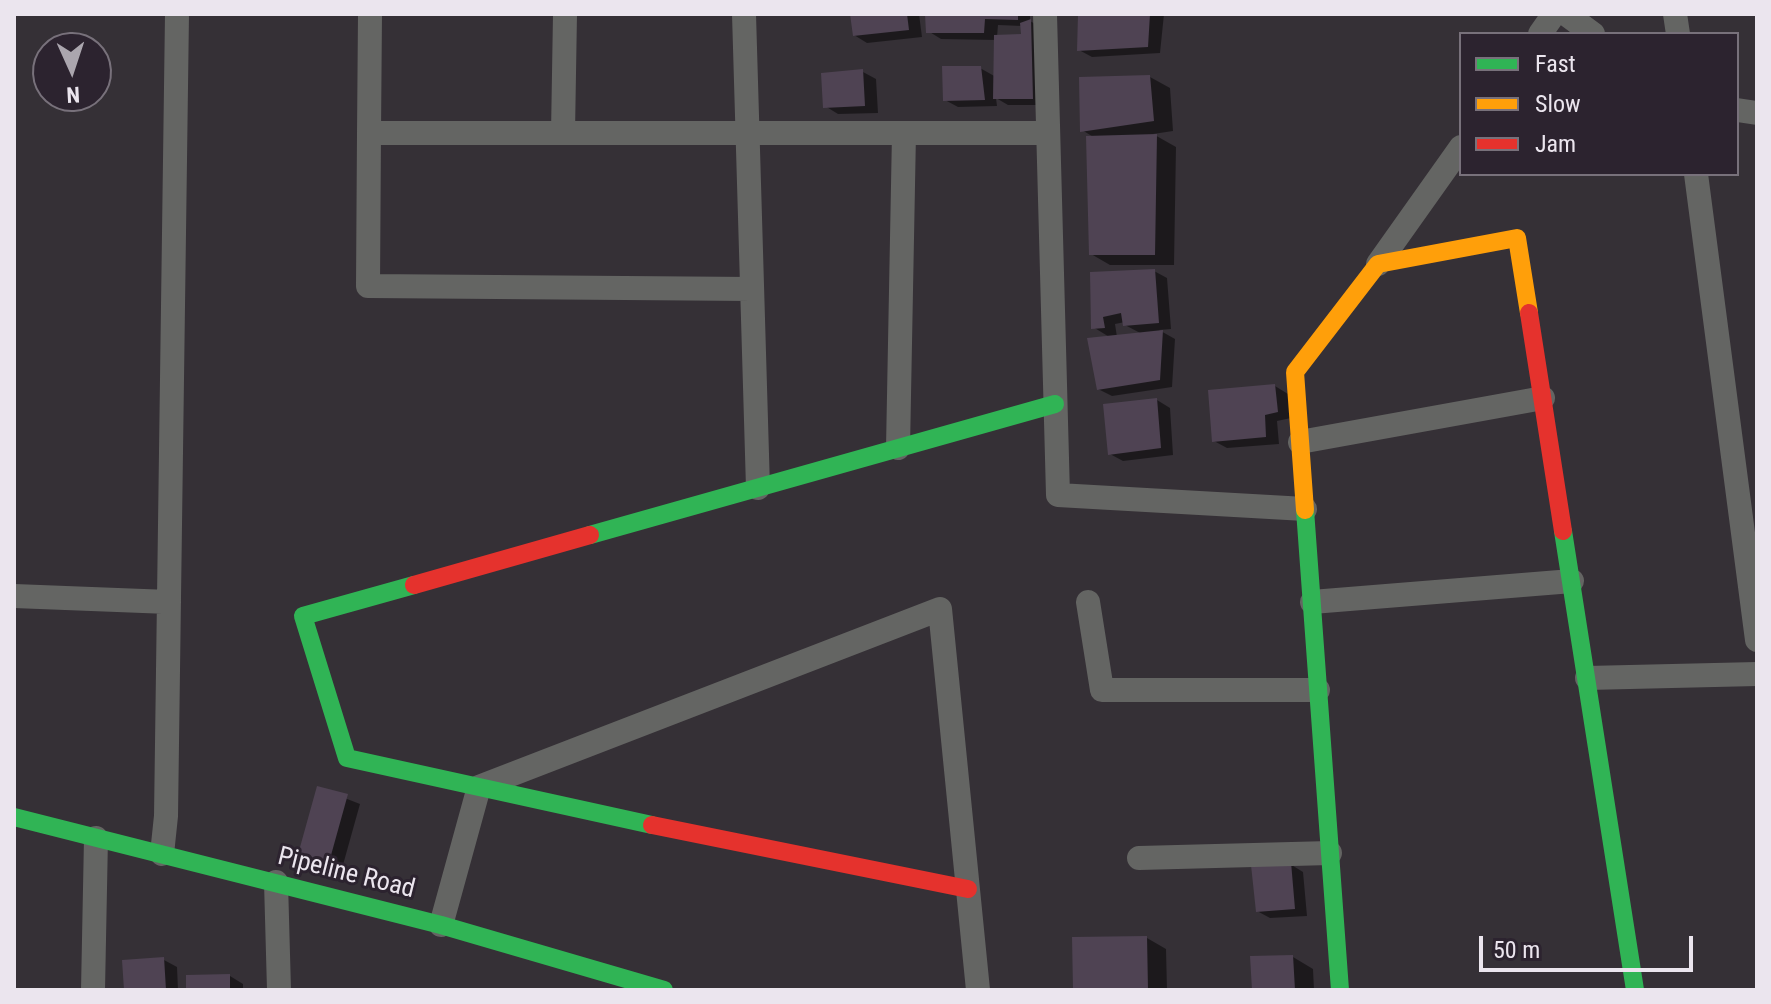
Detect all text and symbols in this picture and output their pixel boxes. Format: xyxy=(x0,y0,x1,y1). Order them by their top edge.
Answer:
north arrow xyxy=(32,32,112,112)
legend xyxy=(1459,32,1739,176)
text: Fast xyxy=(1535,50,1576,78)
text: N xyxy=(66,82,81,107)
text: Slow xyxy=(1535,90,1581,118)
text: Jam xyxy=(1535,130,1576,158)
street label: Pipeline Road xyxy=(274,842,418,906)
scale bar xyxy=(1483,920,1697,970)
text: 50 m xyxy=(1493,936,1540,964)

